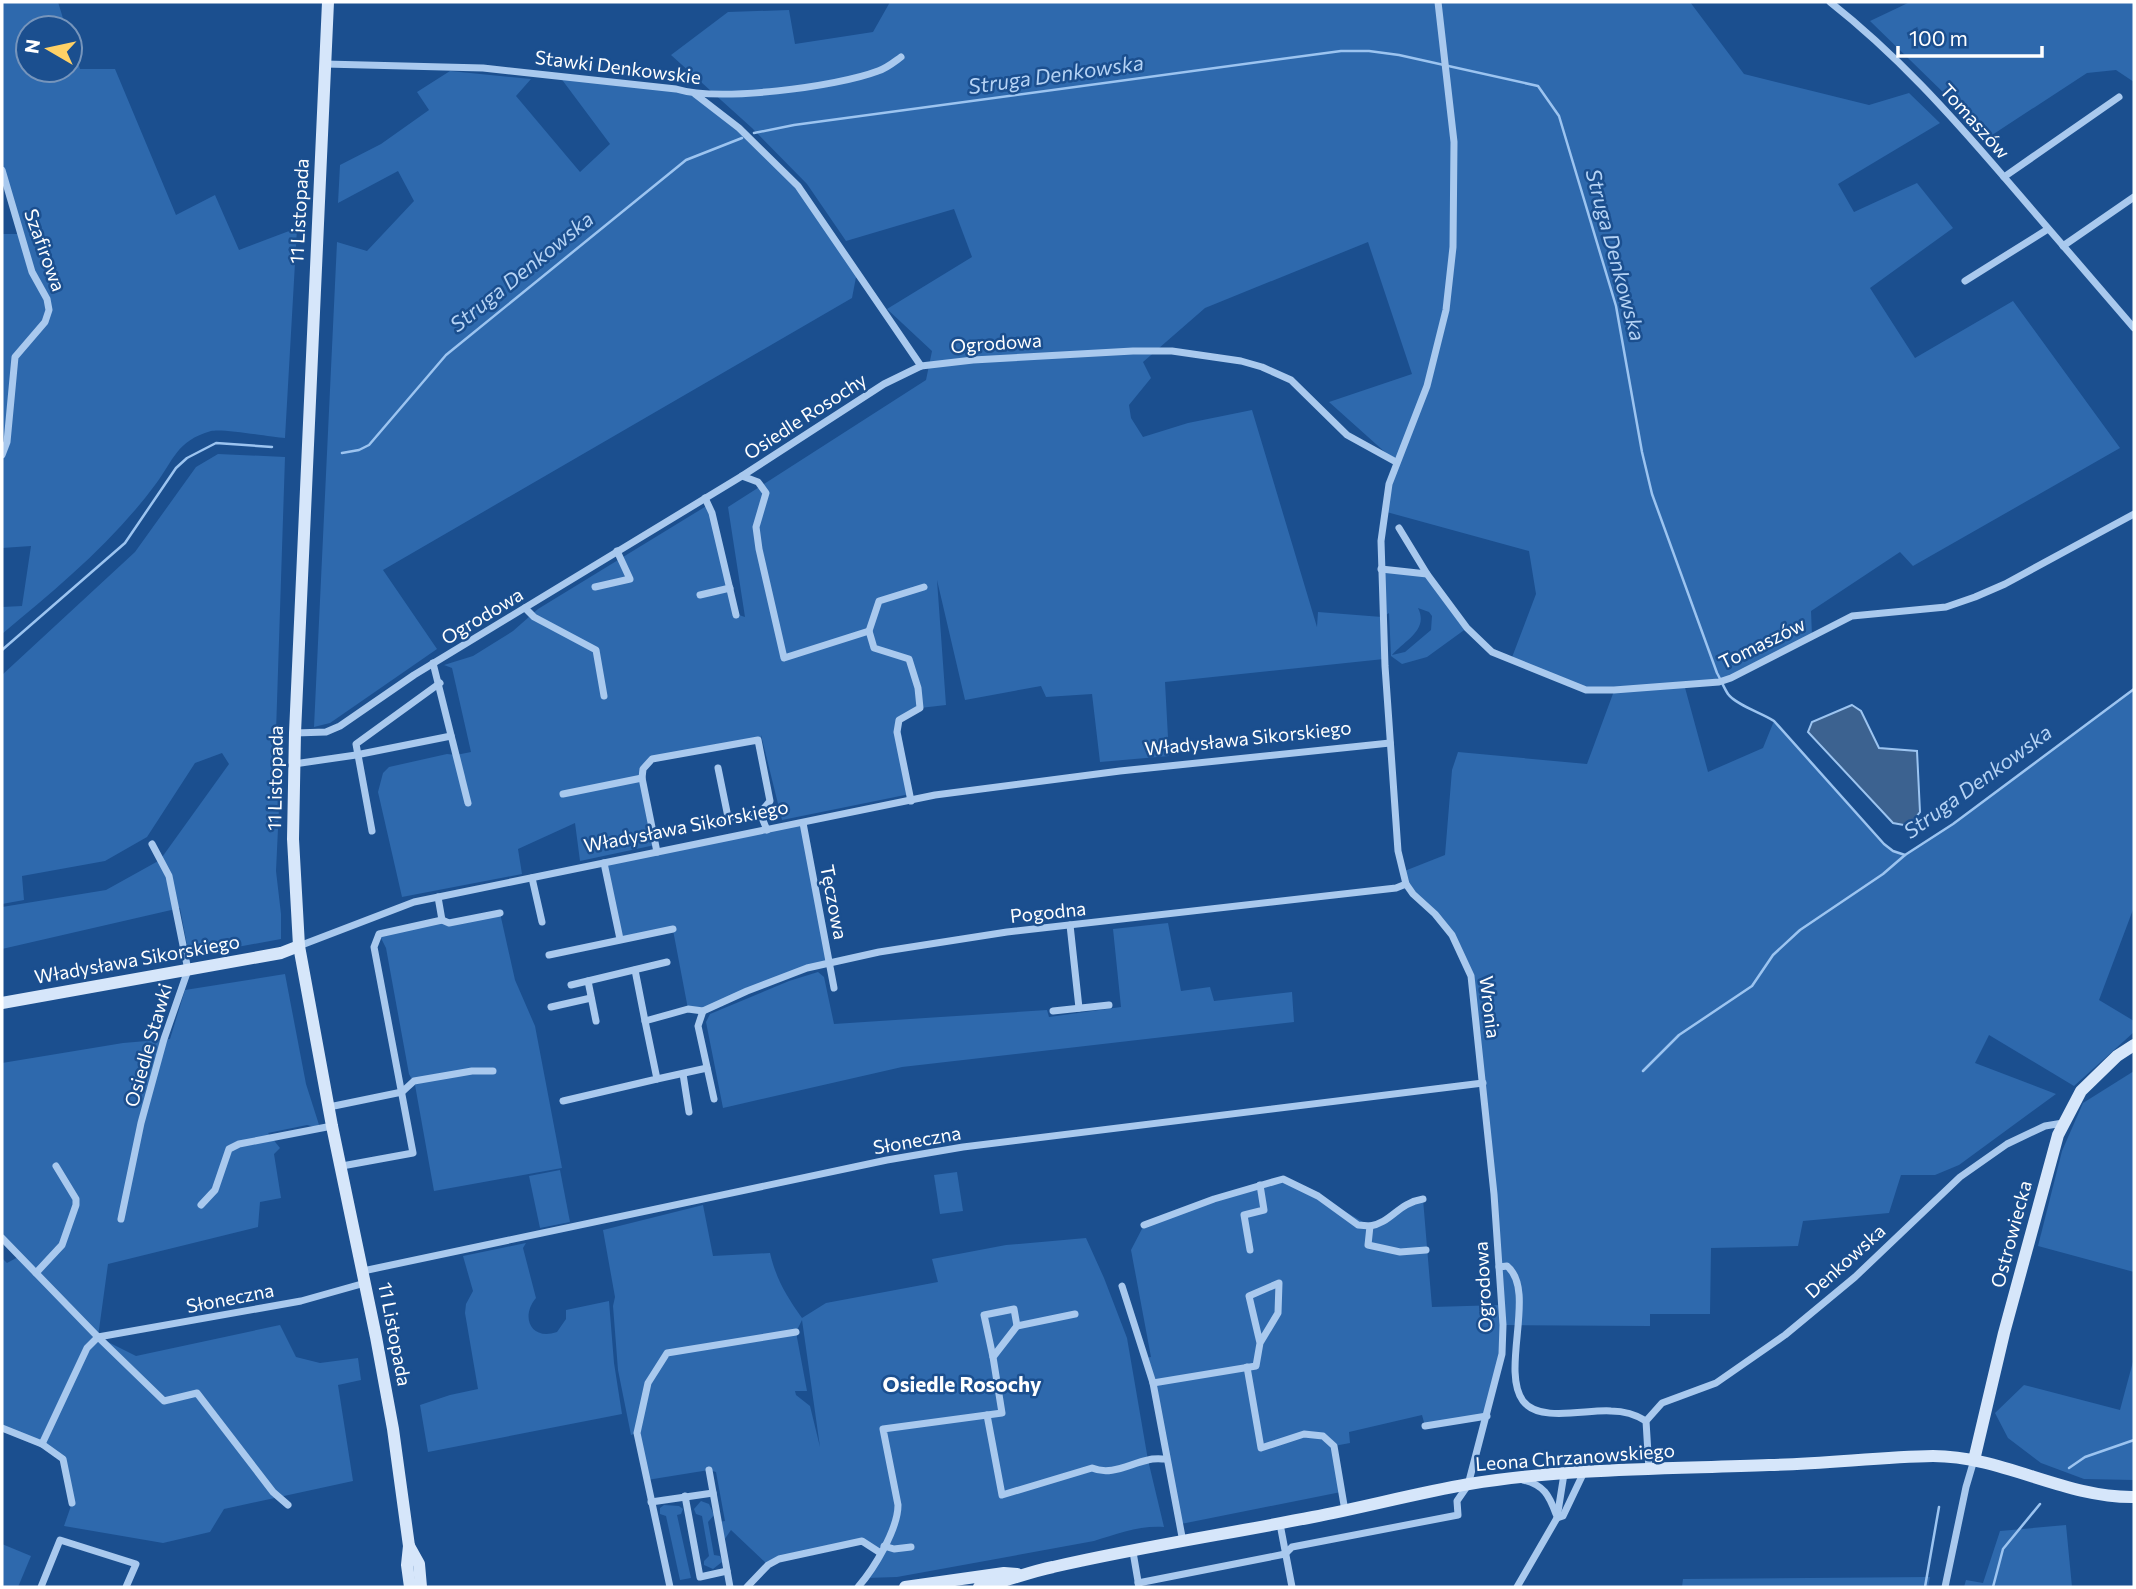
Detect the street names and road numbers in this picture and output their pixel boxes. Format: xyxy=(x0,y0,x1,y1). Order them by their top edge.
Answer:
street label: Stawki Denkowskie xyxy=(534,45,702,88)
street label: Tomaszów xyxy=(1936,78,2015,163)
street label: 11 Listopada xyxy=(284,158,313,264)
street label: Szafirowa xyxy=(20,205,71,294)
street label: Ogrodowa xyxy=(950,328,1042,357)
street label: Osiedle Rosochy xyxy=(739,367,871,464)
street label: Ogrodowa xyxy=(437,582,527,649)
street label: Tomaszów xyxy=(1715,612,1809,673)
street label: Władysława Sikorskiego xyxy=(1143,715,1353,760)
street label: 11 Listopada xyxy=(262,725,287,831)
street label: Władysława Sikorskiego xyxy=(582,794,790,857)
street label: Tęczowa xyxy=(816,863,853,941)
street label: Pogodna xyxy=(1009,896,1087,927)
street label: Władysława Sikorskiego xyxy=(33,929,241,988)
street label: Wronia xyxy=(1475,974,1506,1039)
street label: Osiedle Stawki xyxy=(119,980,176,1109)
street label: Słoneczna xyxy=(871,1120,963,1159)
street label: Ostrowiecka xyxy=(1985,1178,2036,1290)
street label: Denkowska xyxy=(1800,1219,1889,1303)
street label: Ogrodowa xyxy=(1469,1241,1496,1333)
street label: Słoneczna xyxy=(184,1278,276,1317)
street label: 11 Listopada xyxy=(374,1280,417,1388)
street label: Leona Chrzanowskiego xyxy=(1474,1438,1676,1475)

